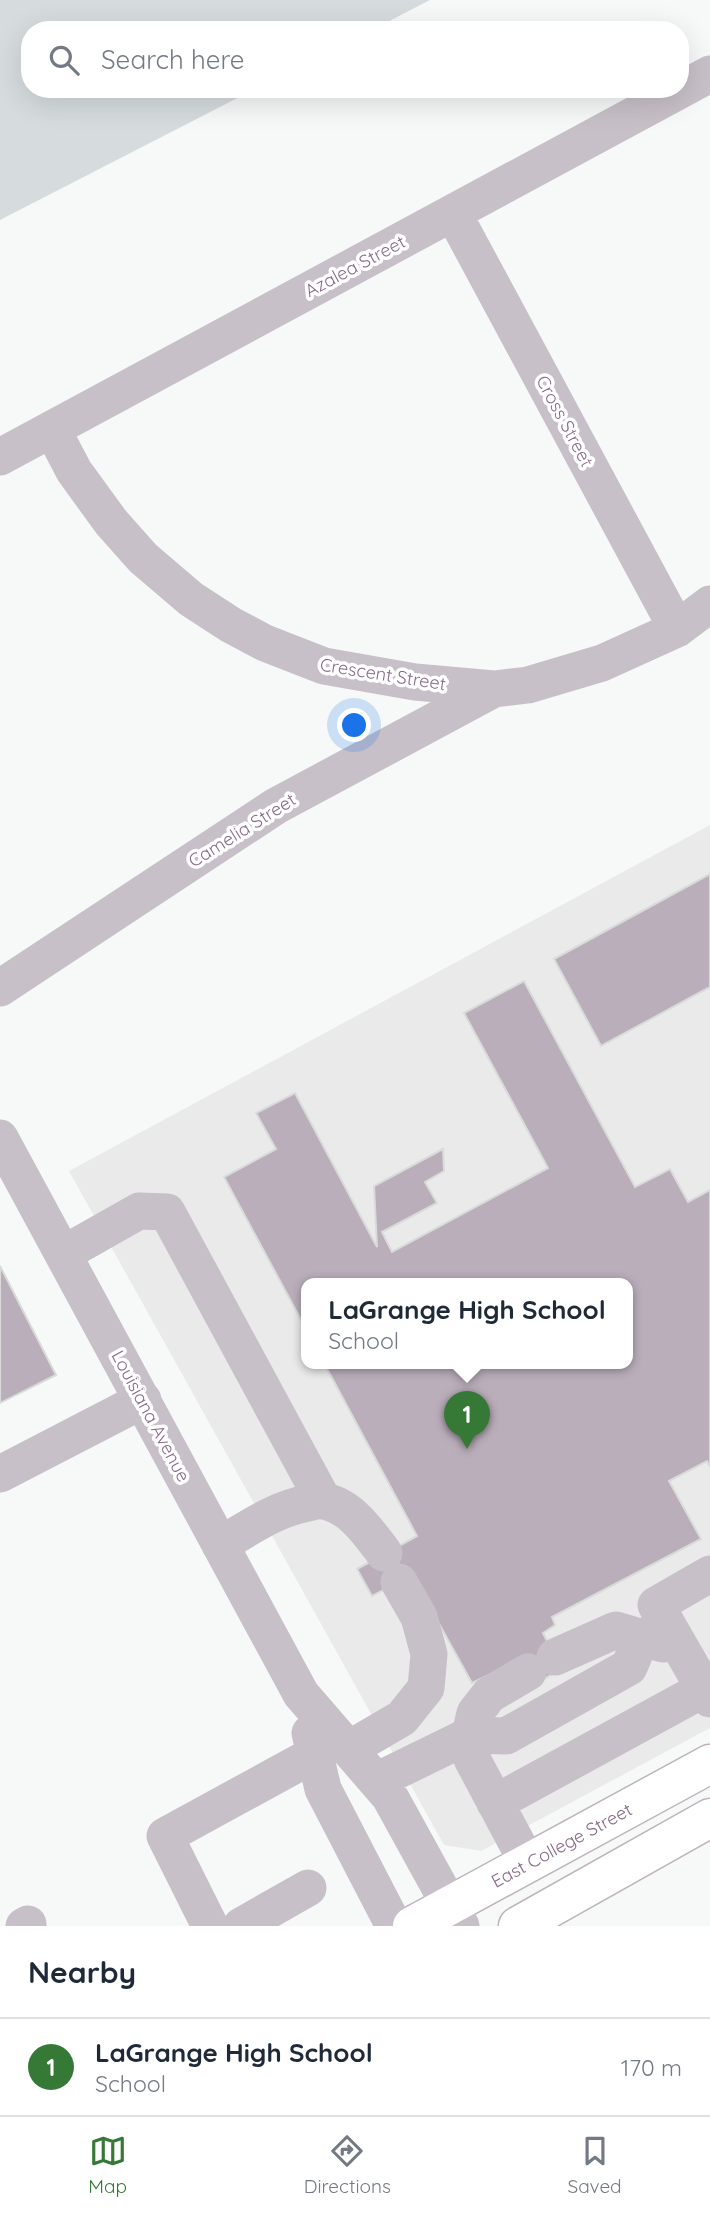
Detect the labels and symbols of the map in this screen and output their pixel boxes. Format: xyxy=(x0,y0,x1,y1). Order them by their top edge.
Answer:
street label: Azalea Street xyxy=(301,230,409,302)
street label: Cross Street xyxy=(531,371,599,471)
street label: Crescent Street xyxy=(318,653,448,695)
your location xyxy=(337,708,371,742)
street label: Camelia Street xyxy=(184,788,300,872)
street label: Louisiana Avenue xyxy=(107,1346,195,1486)
pin: 1 xyxy=(444,1391,490,1449)
street label: East College Street xyxy=(487,1797,636,1892)

